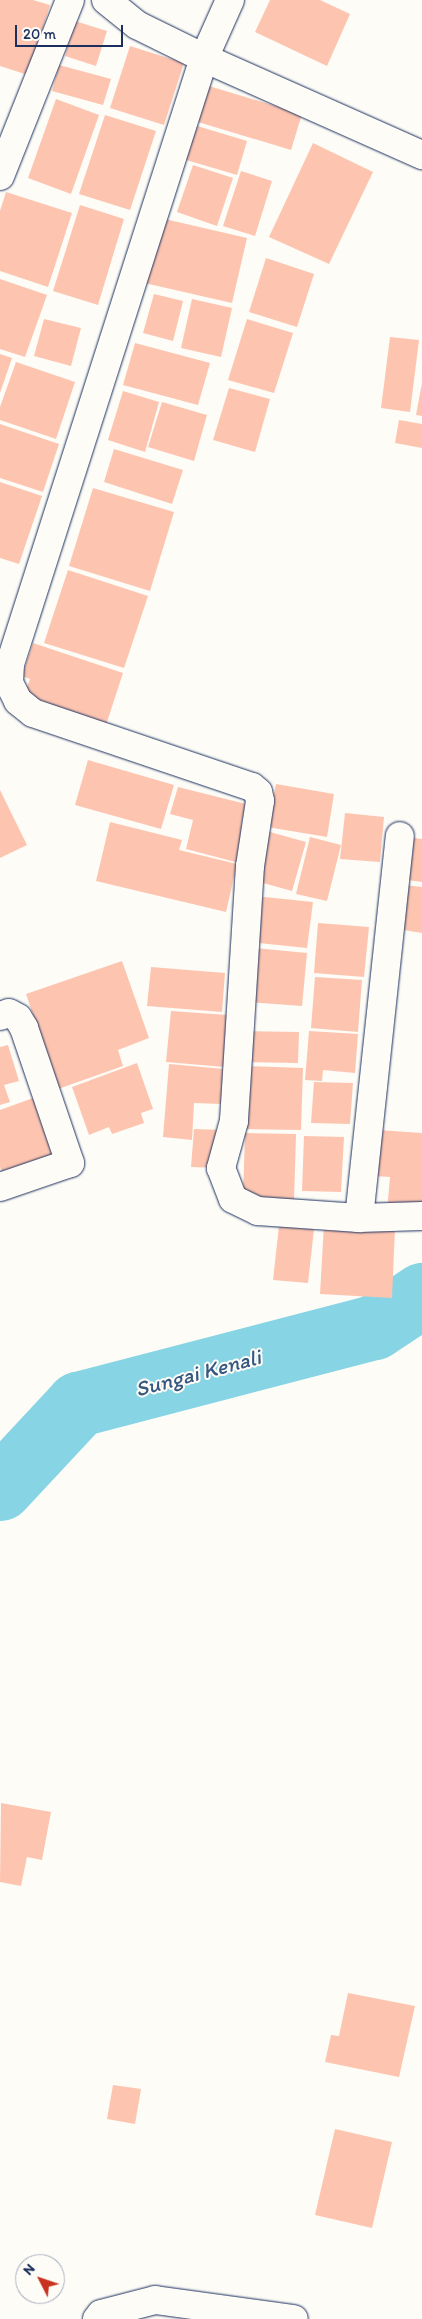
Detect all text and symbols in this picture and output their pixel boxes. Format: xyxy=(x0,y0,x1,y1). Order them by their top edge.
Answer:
scale bar xyxy=(18,15,125,47)
text: 20 m xyxy=(23,25,56,43)
water label: Sungai Kenali xyxy=(132,1344,264,1402)
north arrow xyxy=(15,2254,65,2304)
text: N xyxy=(20,2260,39,2279)

